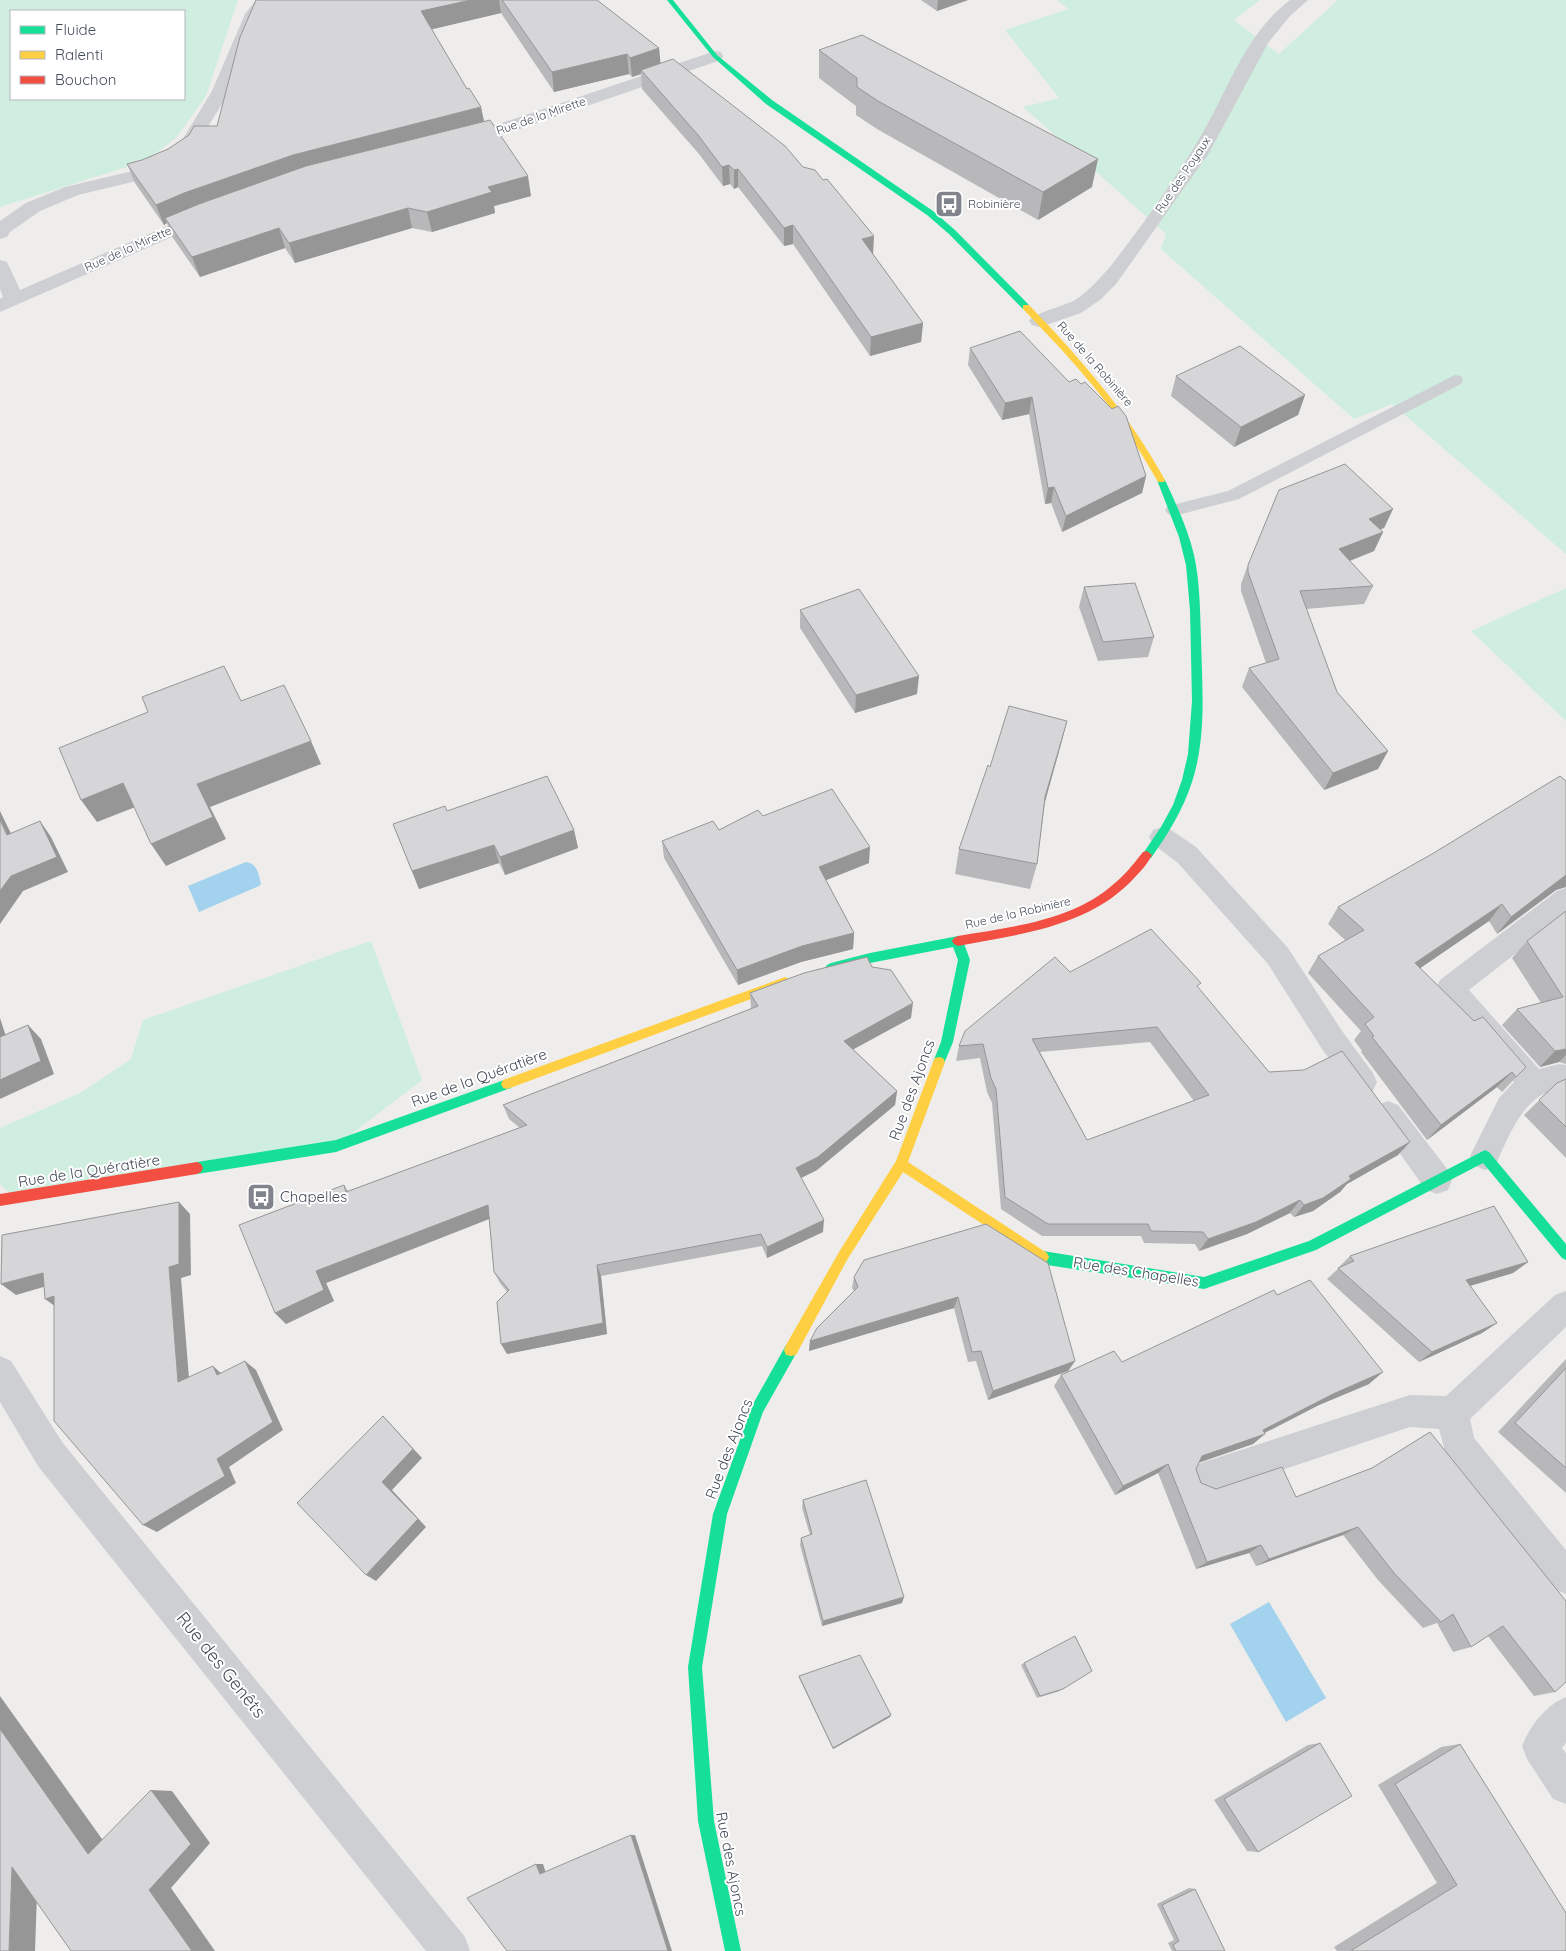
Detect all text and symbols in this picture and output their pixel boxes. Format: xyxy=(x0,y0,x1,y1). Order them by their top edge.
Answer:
legend xyxy=(10,10,185,100)
text: Fluide xyxy=(55,20,96,39)
text: Ralenti xyxy=(55,45,103,64)
text: Bouchon xyxy=(55,70,116,89)
street label: Rue de la Mirette xyxy=(494,93,588,138)
street label: Rue des Poyaux xyxy=(1152,134,1214,216)
bus stop icon: Robinière xyxy=(934,189,964,219)
place label: Robinière xyxy=(968,196,1021,211)
street label: Rue de la Mirette xyxy=(82,223,174,274)
street label: Rue de la Robinière xyxy=(1054,318,1137,409)
street label: Rue de la Robinière xyxy=(964,893,1072,932)
street label: Rue des Ajoncs xyxy=(884,1037,939,1143)
street label: Rue de la Quératière xyxy=(408,1044,549,1111)
street label: Rue de la Quératière xyxy=(17,1150,161,1191)
bus stop icon: Chapelles xyxy=(246,1182,276,1212)
place label: Chapelles xyxy=(280,1187,347,1206)
street label: Rue des Chapelles xyxy=(1072,1252,1200,1291)
street label: Rue des Ajoncs xyxy=(701,1396,756,1502)
street label: Rue des Genêts xyxy=(172,1607,271,1722)
street label: Rue des Ajoncs xyxy=(712,1810,751,1918)

